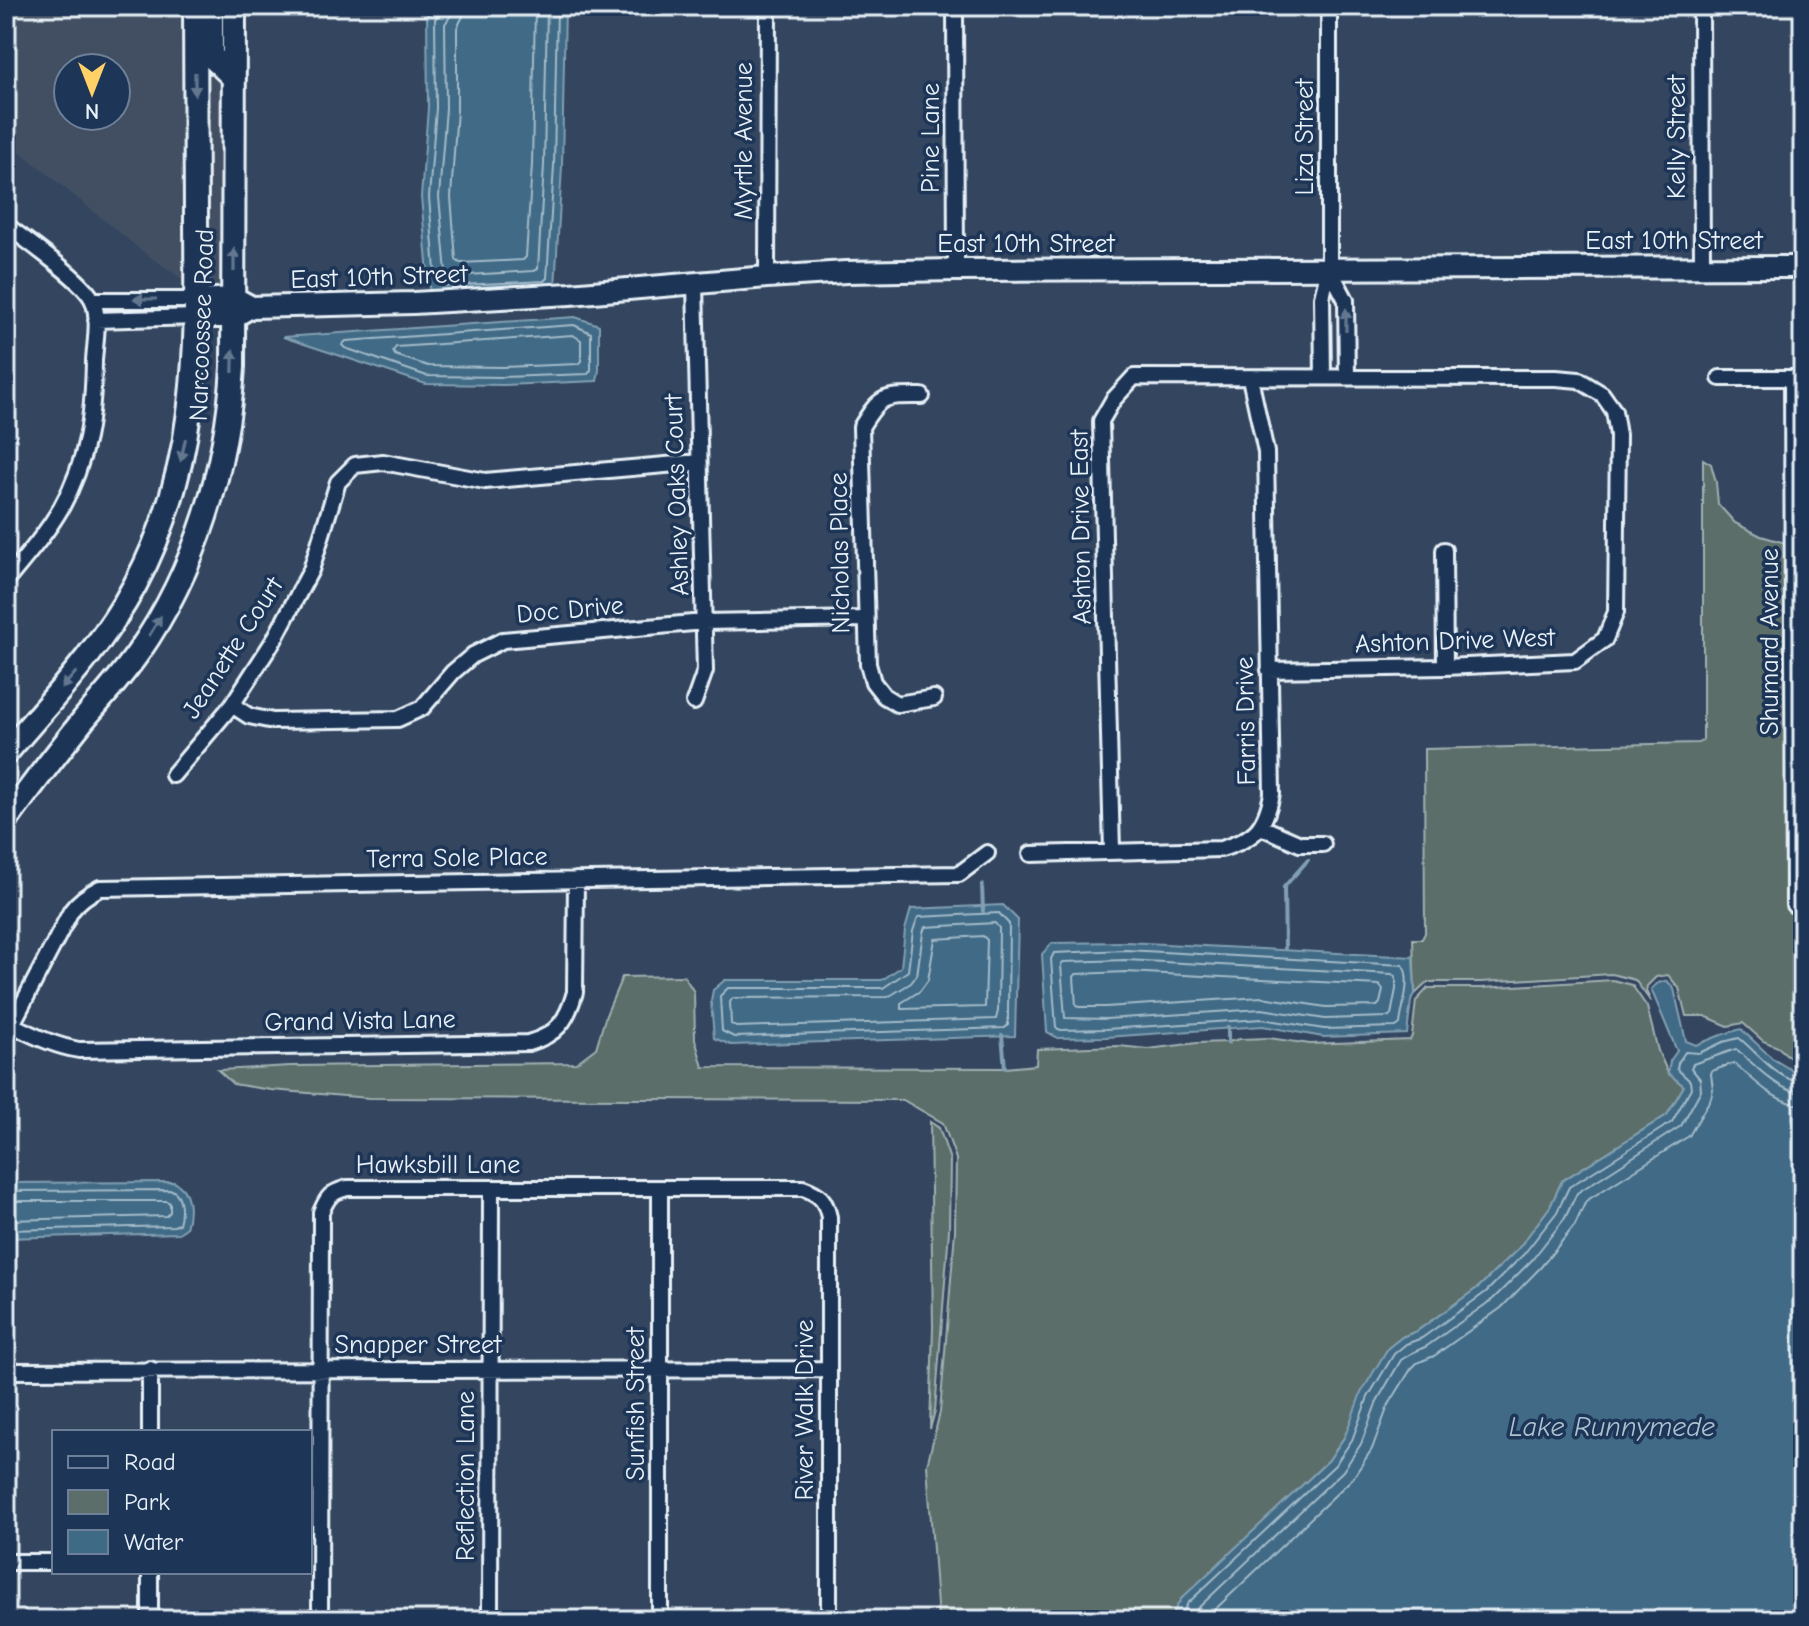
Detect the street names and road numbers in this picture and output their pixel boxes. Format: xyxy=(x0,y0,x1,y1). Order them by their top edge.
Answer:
street label: Myrtle Avenue xyxy=(729,62,759,220)
street label: Kelly Street xyxy=(1662,73,1692,199)
street label: Liza Street xyxy=(1290,77,1320,195)
street label: Pine Lane xyxy=(916,83,946,193)
street label: East 10th Street xyxy=(1585,226,1764,256)
street label: Narcoossee Road xyxy=(184,228,220,422)
street label: East 10th Street xyxy=(937,229,1116,259)
street label: East 10th Street xyxy=(290,259,470,295)
street label: Ashley Oaks Court xyxy=(658,392,696,596)
street label: Ashton Drive East xyxy=(1064,428,1098,625)
street label: Nicholas Place xyxy=(824,472,856,634)
street label: Shumard Avenue xyxy=(1755,548,1785,736)
street label: Jeanette Court xyxy=(176,570,291,724)
street label: Doc Drive xyxy=(515,590,625,630)
street label: Ashton Drive West xyxy=(1355,622,1557,659)
street label: Farris Drive xyxy=(1230,656,1262,786)
street label: Terra Sole Place xyxy=(366,841,548,875)
street label: Grand Vista Lane xyxy=(264,1004,456,1038)
street label: Hawksbill Lane xyxy=(356,1150,520,1180)
street label: River Walk Drive xyxy=(790,1320,820,1500)
street label: Sunfish Street xyxy=(621,1326,651,1481)
street label: Snapper Street xyxy=(335,1330,503,1360)
street label: Reflection Lane xyxy=(451,1391,481,1561)

